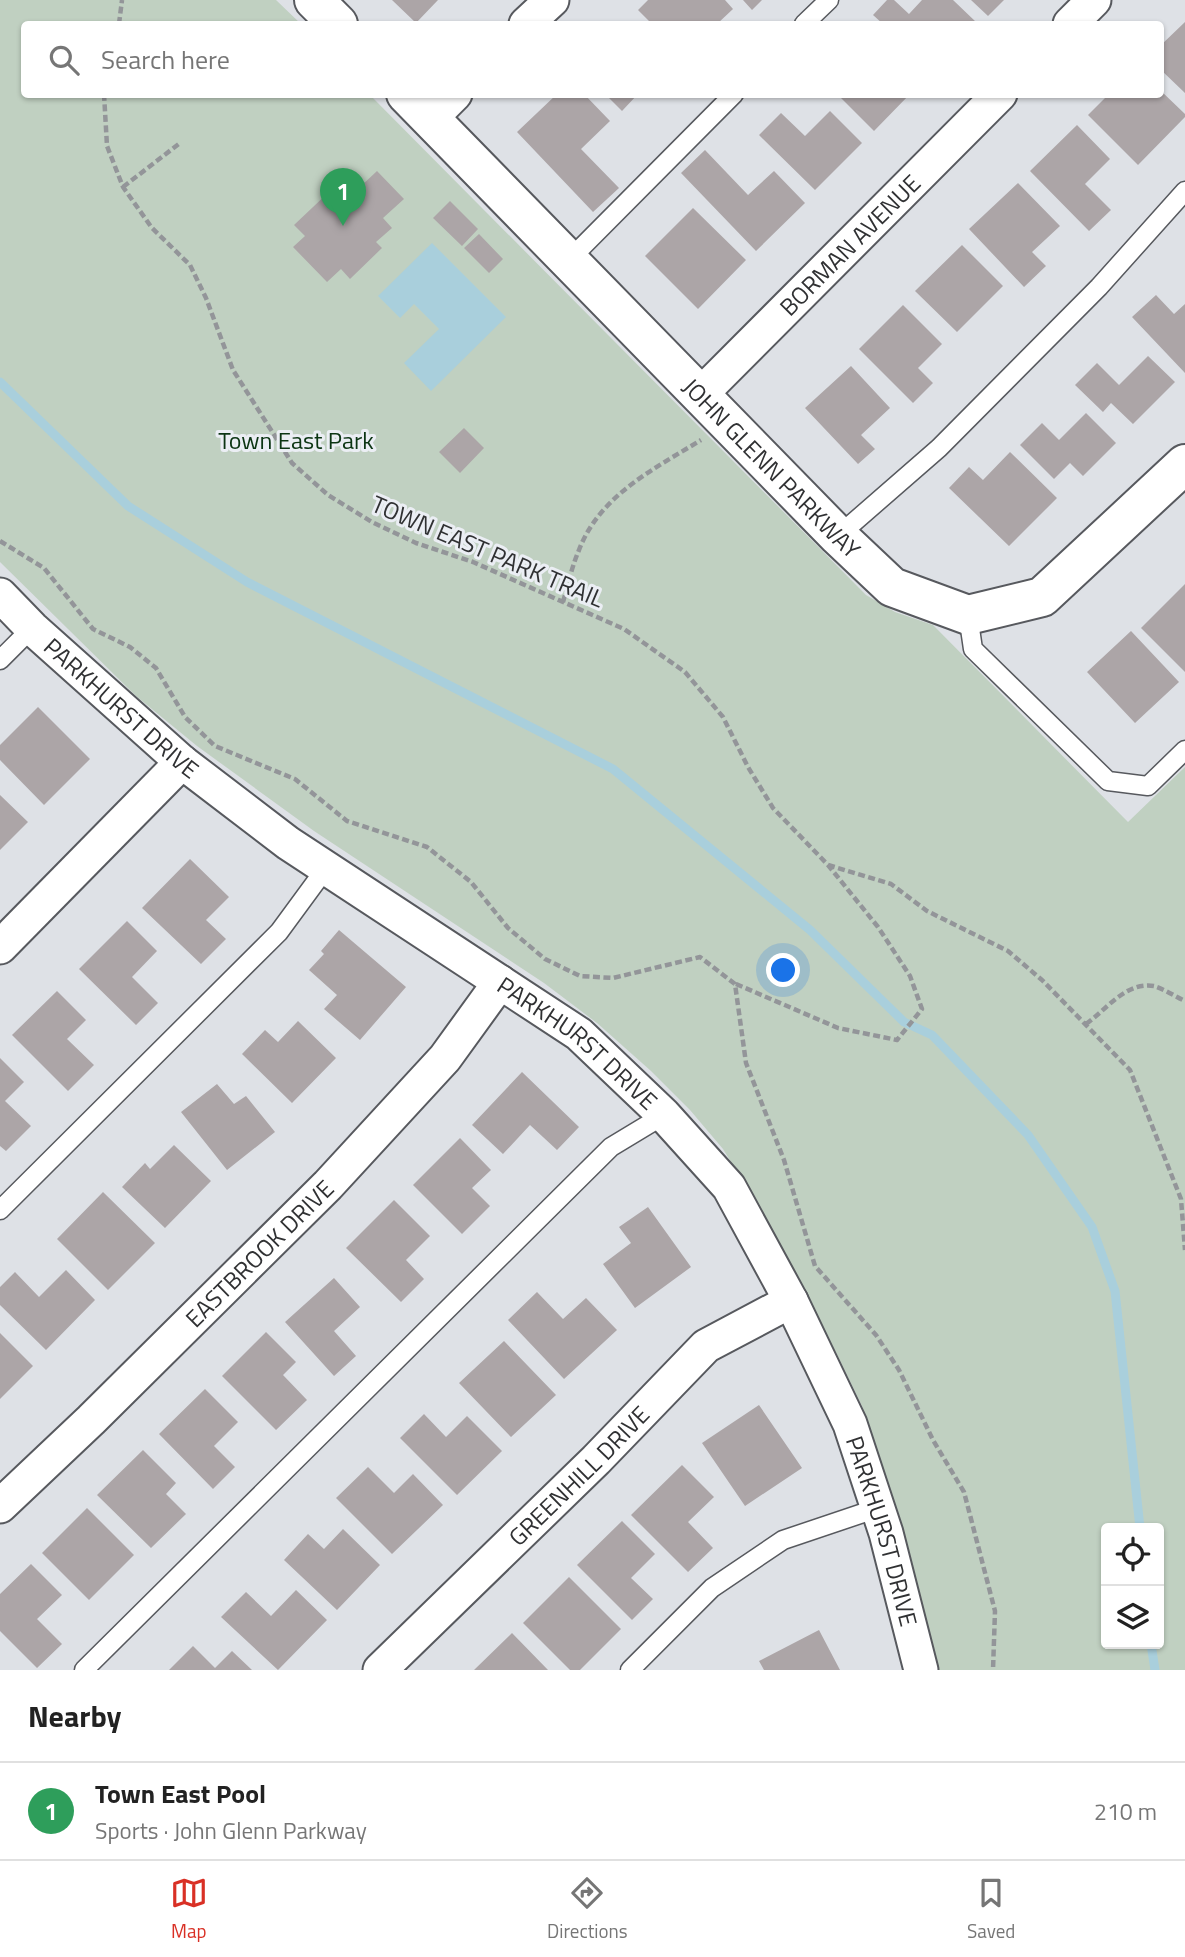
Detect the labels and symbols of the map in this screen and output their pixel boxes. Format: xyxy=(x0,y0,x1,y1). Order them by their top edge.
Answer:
street label: BORMAN AVENUE xyxy=(771,166,929,324)
pin: 1 xyxy=(320,168,366,226)
street label: JOHN GLENN PARKWAY xyxy=(674,369,869,567)
park label: Town East Park xyxy=(218,422,374,458)
street label: TOWN EAST PARK TRAIL xyxy=(366,486,610,616)
street label: PARKHURST DRIVE xyxy=(36,629,207,787)
your location xyxy=(766,953,800,987)
street label: PARKHURST DRIVE xyxy=(490,967,666,1118)
street label: EASTBROOK DRIVE xyxy=(177,1171,342,1335)
street label: GREENHILL DRIVE xyxy=(500,1397,657,1554)
street label: PARKHURST DRIVE xyxy=(837,1431,927,1630)

